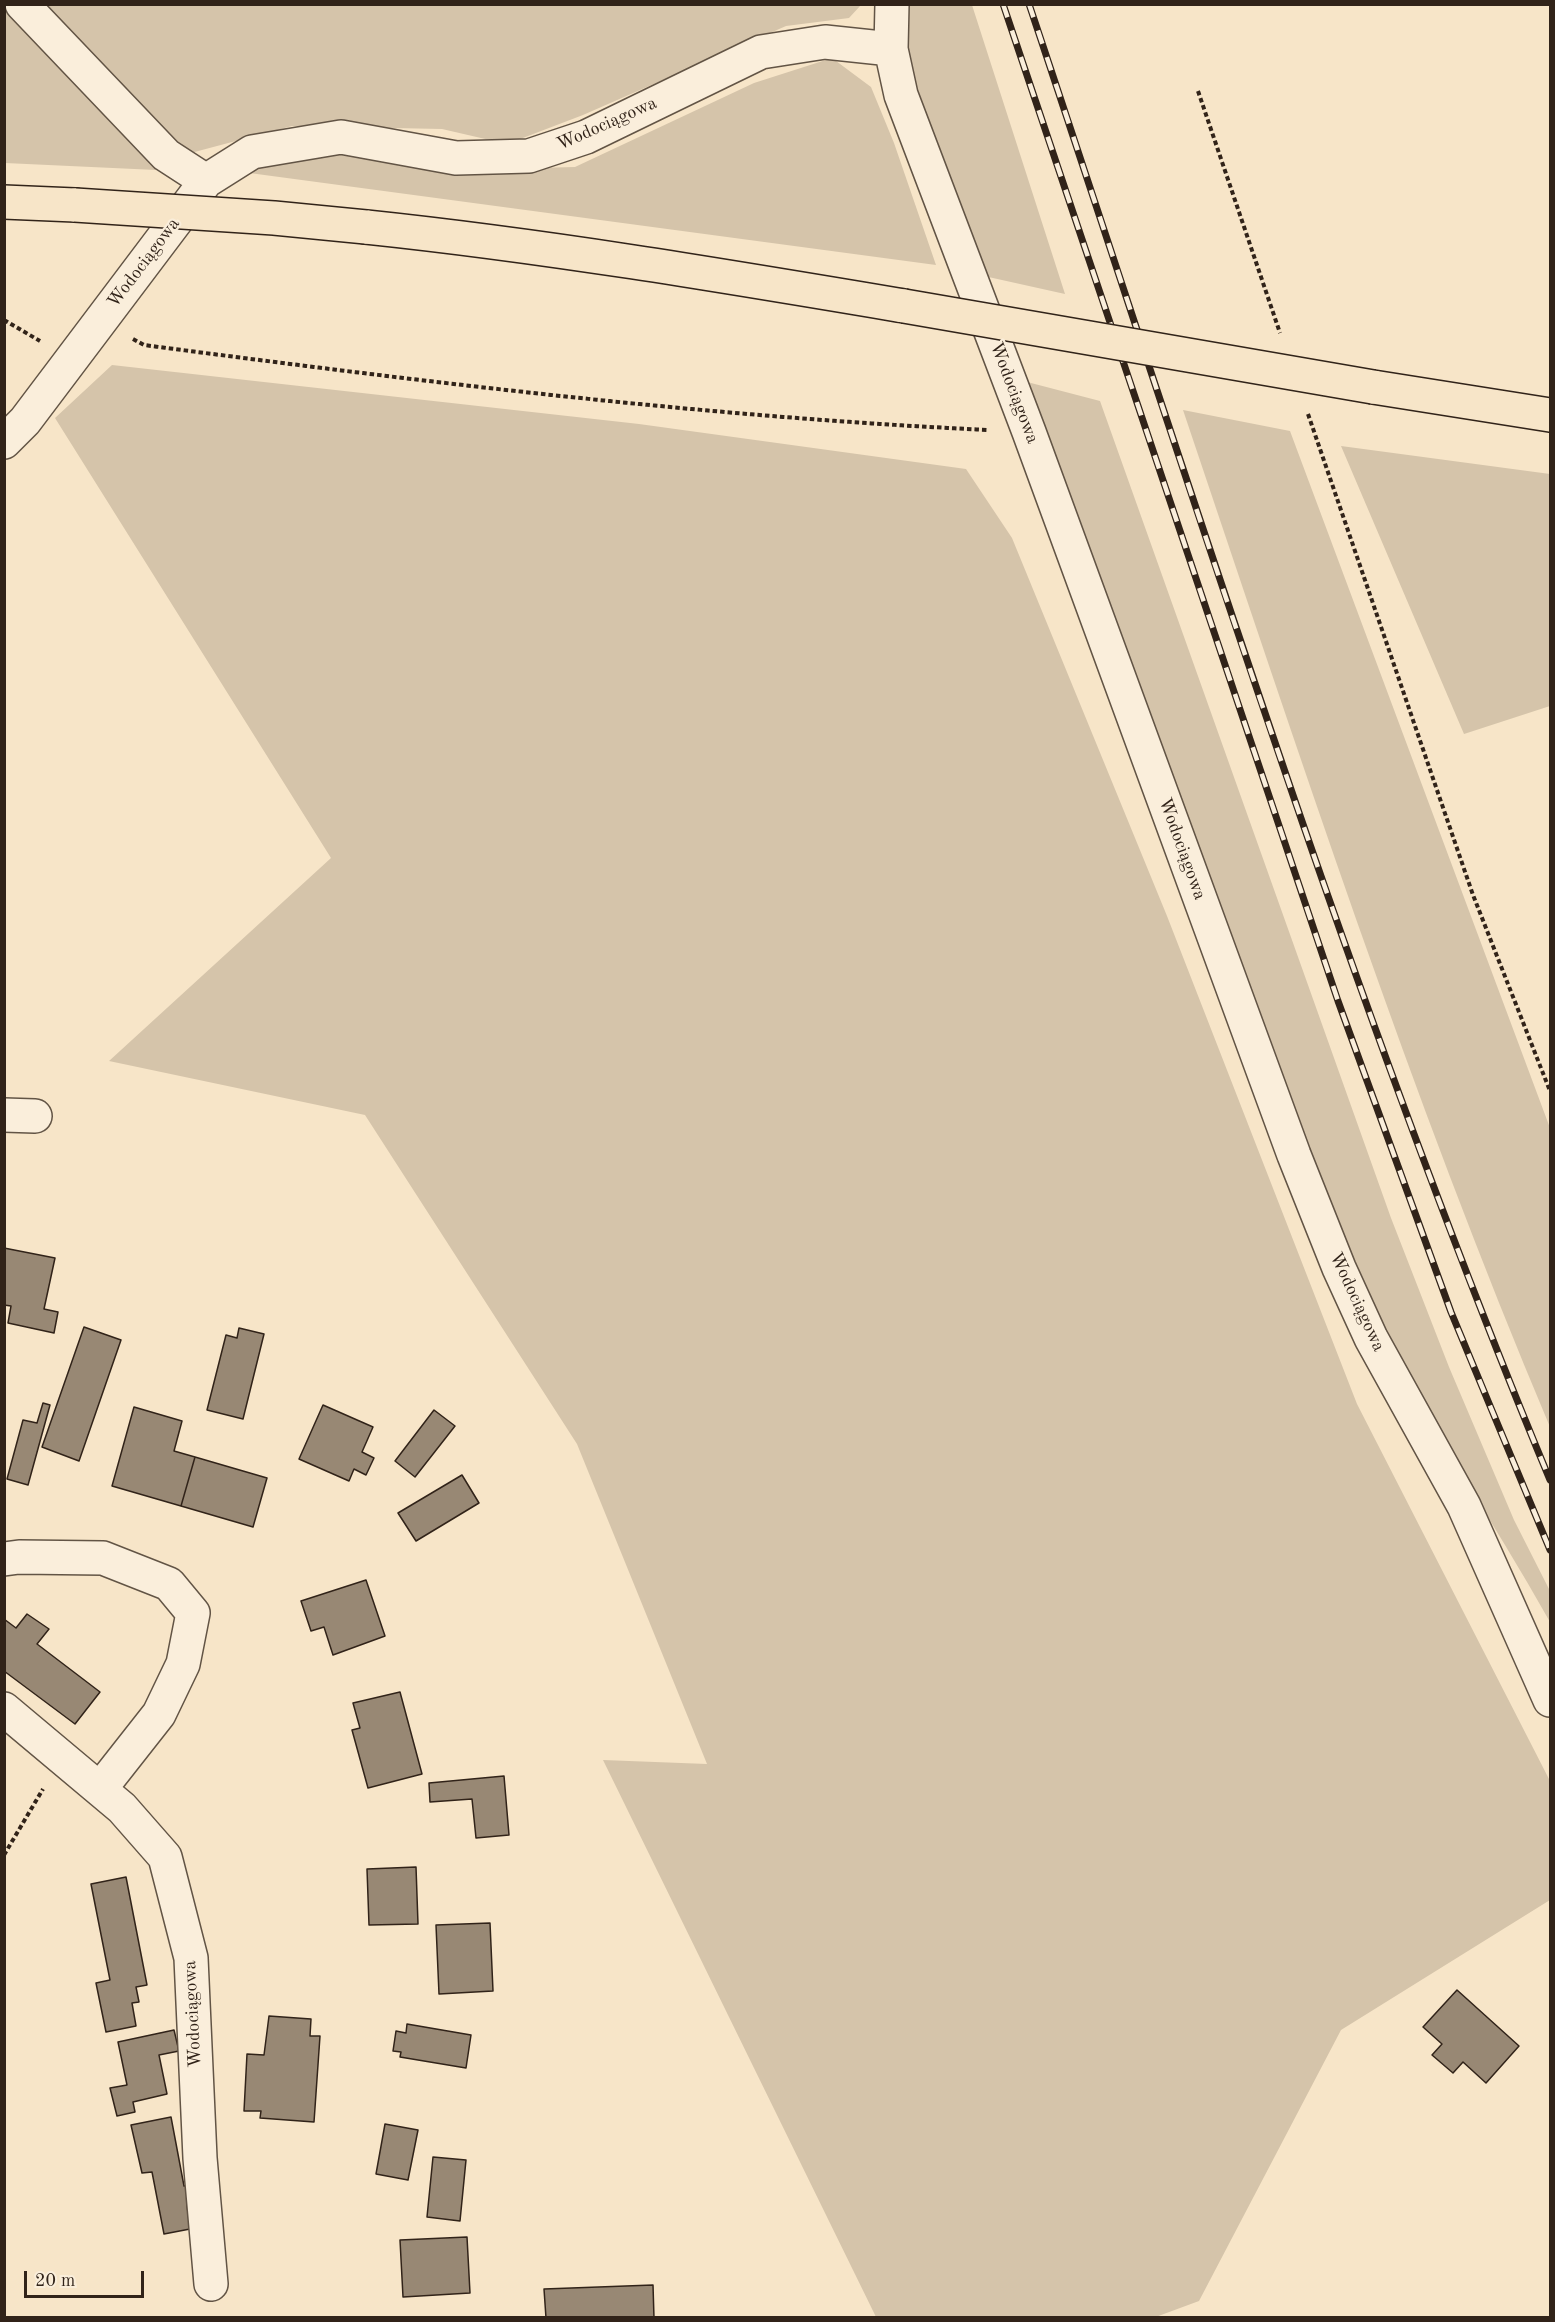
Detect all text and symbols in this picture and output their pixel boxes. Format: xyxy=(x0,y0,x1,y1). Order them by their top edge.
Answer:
street label: Wodociągowa xyxy=(554,92,660,156)
street label: Wodociągowa xyxy=(103,214,185,312)
street label: Wodociągowa xyxy=(985,339,1043,447)
street label: Wodociągowa xyxy=(1154,795,1210,903)
street label: Wodociągowa xyxy=(1325,1249,1389,1355)
street label: Wodociągowa xyxy=(179,1960,207,2068)
scale bar xyxy=(27,2259,147,2297)
text: 20 m xyxy=(35,2272,75,2290)

